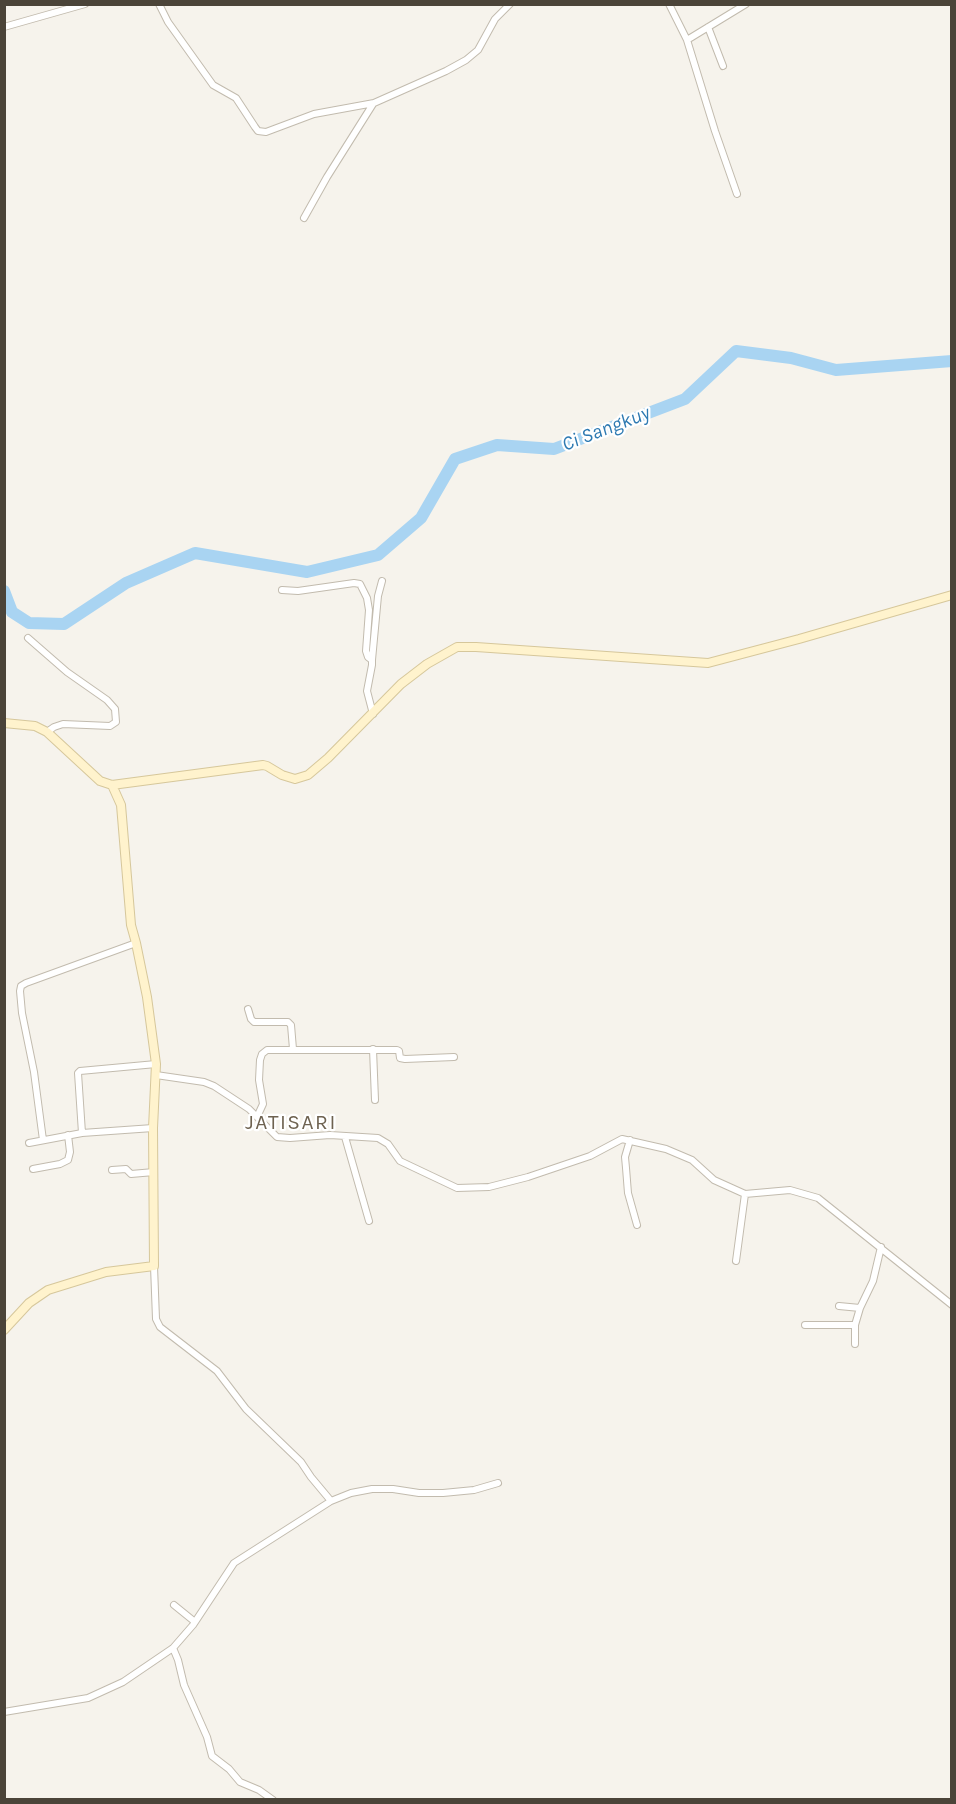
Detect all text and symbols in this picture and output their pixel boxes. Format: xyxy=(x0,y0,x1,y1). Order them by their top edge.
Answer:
water label: Ci Sangkuy xyxy=(559,401,653,457)
district label: JATISARI xyxy=(245,1110,337,1136)

